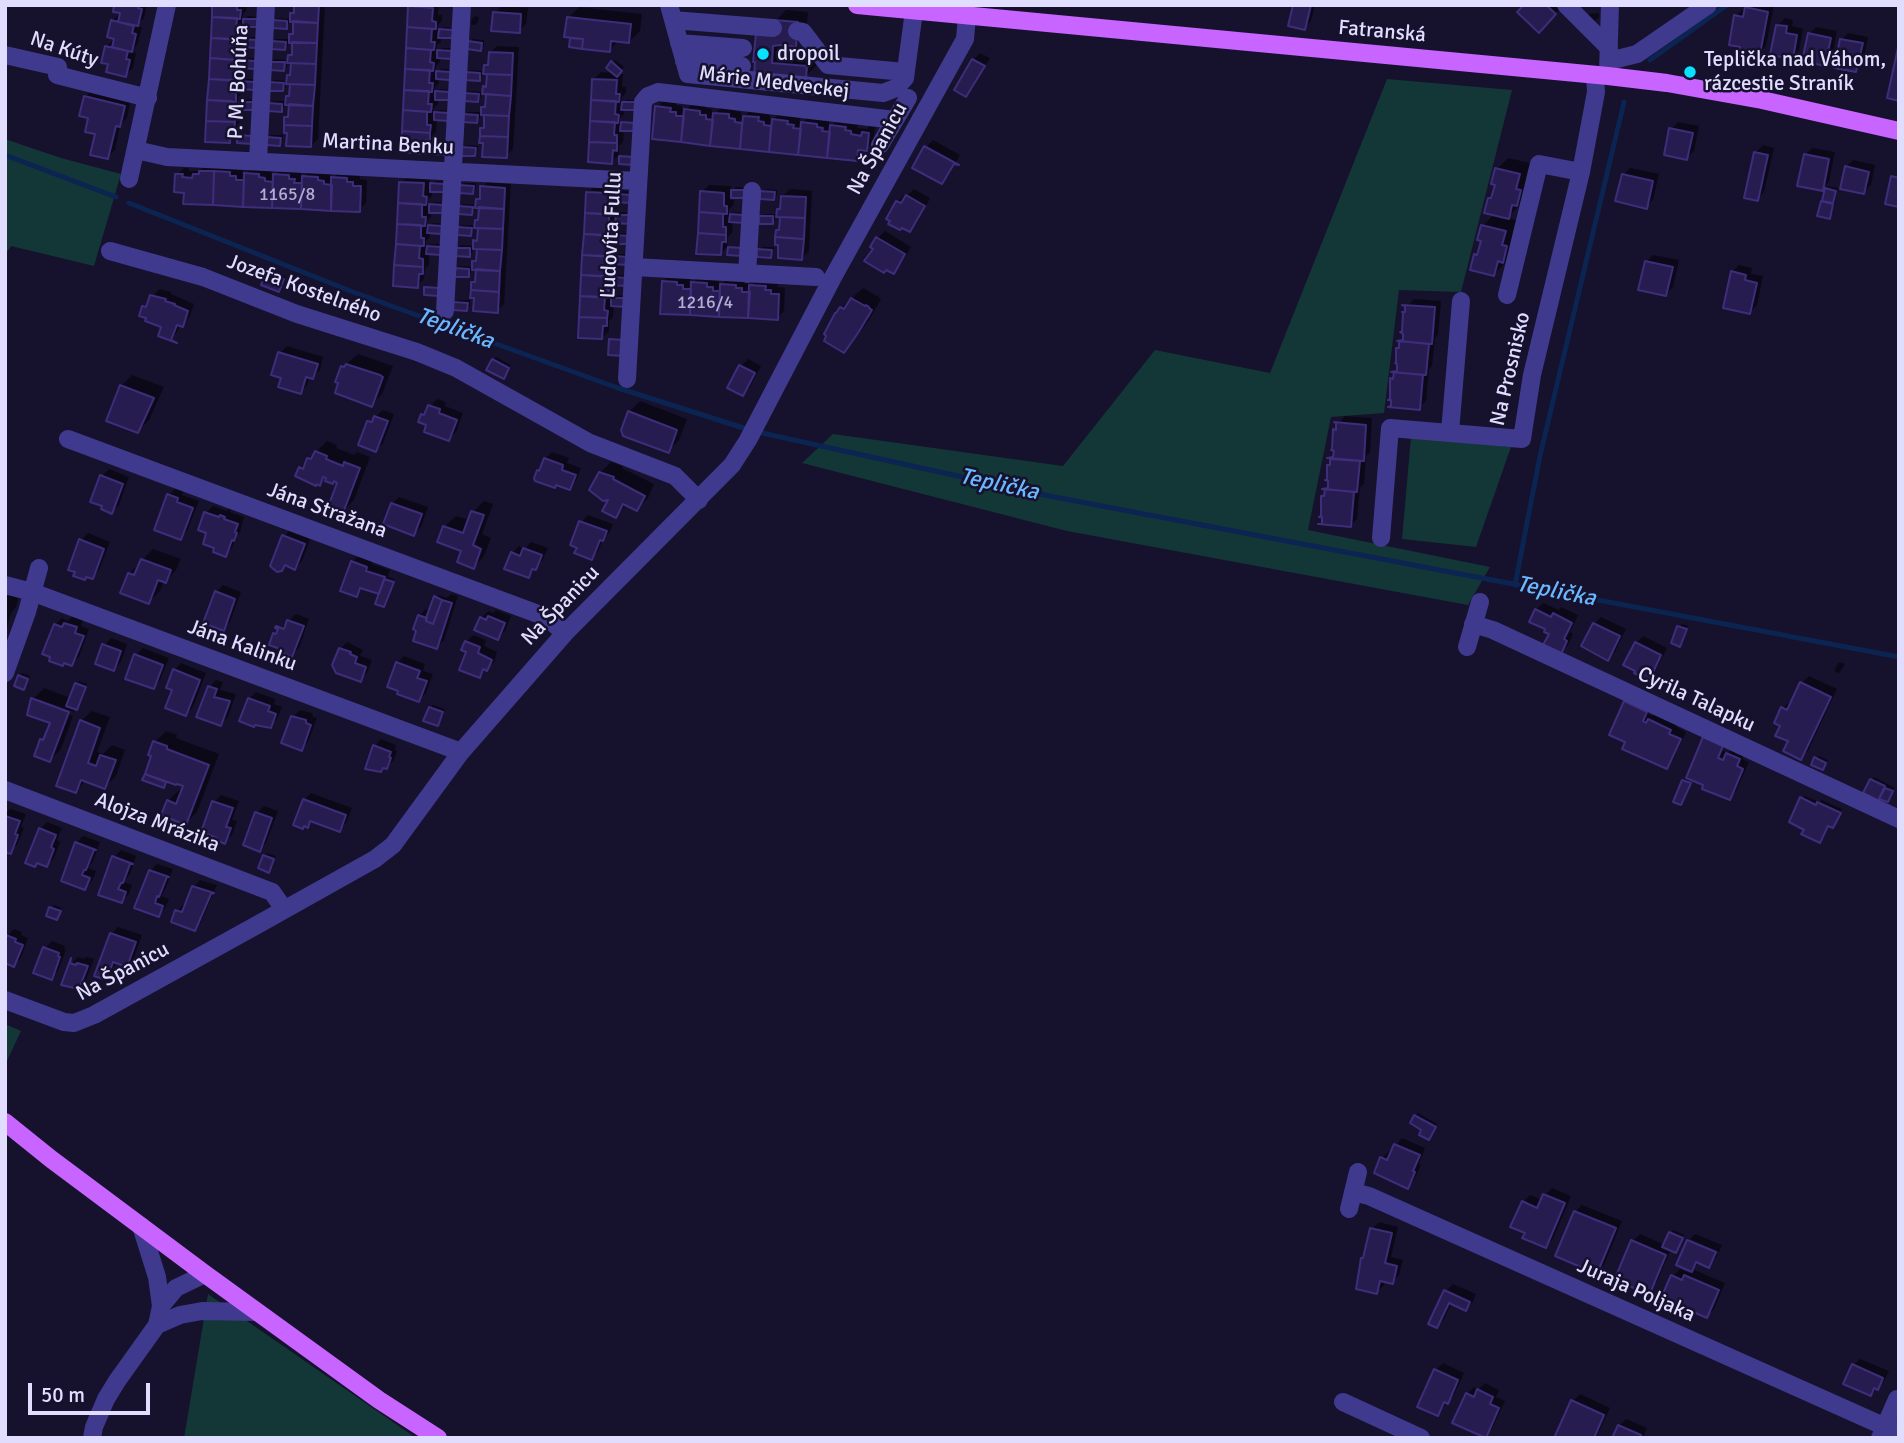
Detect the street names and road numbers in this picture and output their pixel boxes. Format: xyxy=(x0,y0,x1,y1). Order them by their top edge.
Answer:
street label: Fatranská xyxy=(1337,16,1427,48)
street label: P. M. Bohúňa xyxy=(223,24,255,140)
street label: Na Kúty xyxy=(27,27,101,73)
street label: Márie Medveckej xyxy=(697,61,851,105)
street label: Na Španicu xyxy=(842,98,914,200)
street label: Martina Benku xyxy=(321,129,455,161)
street label: Ľudovíta Fullu xyxy=(596,171,628,299)
street label: Jozefa Kostelného xyxy=(223,249,385,329)
street label: Na Prosnisko xyxy=(1486,310,1536,428)
street label: Jána Stražana xyxy=(264,478,390,544)
street label: Na Španicu xyxy=(517,561,605,651)
street label: Jána Kalinku xyxy=(184,615,300,677)
street label: Cyrila Talapku xyxy=(1633,662,1759,738)
street label: Alojza Mrázika xyxy=(91,788,223,858)
street label: Na Španicu xyxy=(72,937,174,1007)
street label: Juraja Poljaka xyxy=(1573,1254,1699,1328)

